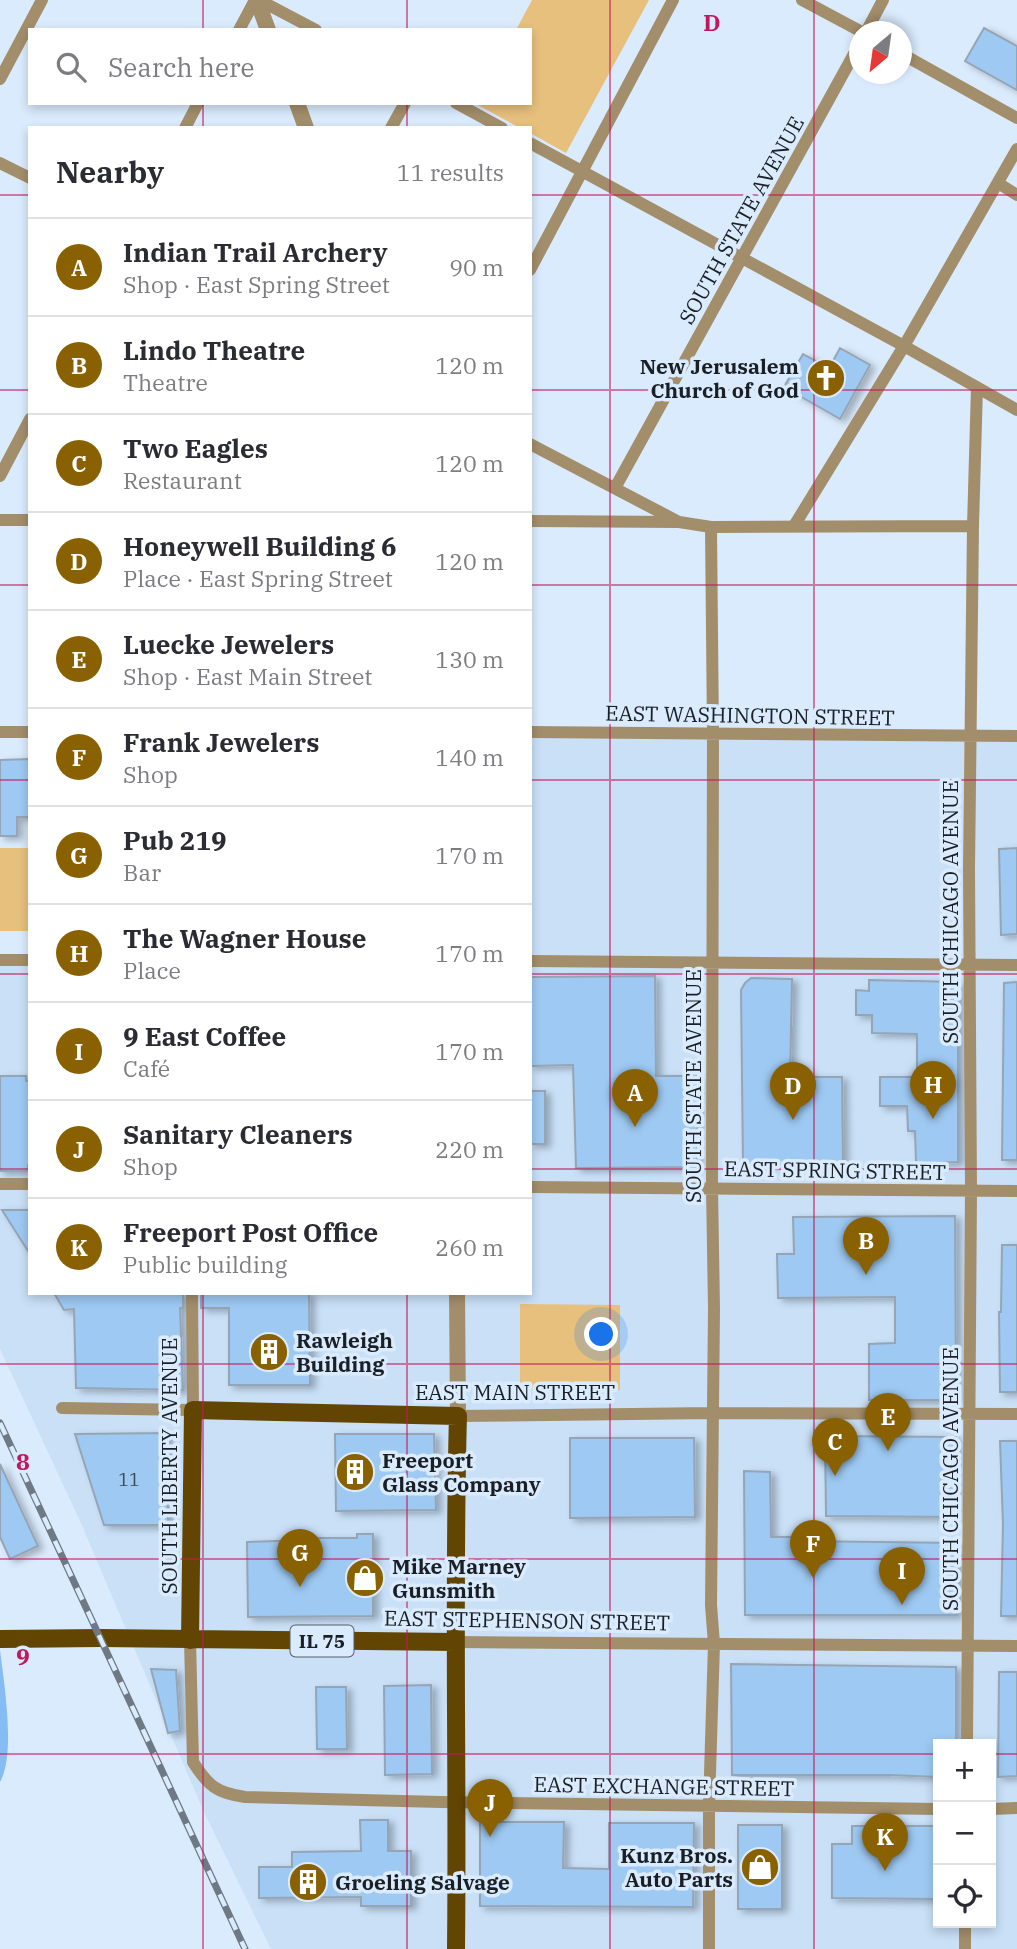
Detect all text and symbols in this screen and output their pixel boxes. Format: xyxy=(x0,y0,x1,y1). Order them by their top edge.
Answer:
text: D xyxy=(703,7,721,37)
north arrow xyxy=(849,21,912,84)
search box xyxy=(28,28,532,105)
icon: search xyxy=(52,48,90,86)
text: Search here xyxy=(108,50,254,84)
street label: SOUTH STATE AVENUE xyxy=(672,111,810,329)
text: Nearby xyxy=(56,152,164,191)
text: 11 results xyxy=(397,157,504,187)
text: Indian Trail Archery xyxy=(123,235,388,269)
text: A xyxy=(71,252,87,282)
text: 90 m xyxy=(449,252,504,282)
text: Shop · East Spring Street xyxy=(123,269,390,299)
text: Lindo Theatre xyxy=(123,333,305,367)
text: B xyxy=(71,350,87,380)
text: 120 m xyxy=(435,350,504,380)
place label: New Jerusalem Church of God xyxy=(640,352,799,404)
church icon: New Jerusalem Church of God xyxy=(805,357,847,399)
text: Theatre xyxy=(123,367,208,397)
text: Two Eagles xyxy=(123,431,268,465)
text: C xyxy=(71,448,87,478)
text: 120 m xyxy=(435,448,504,478)
text: Restaurant xyxy=(123,465,242,495)
text: Honeywell Building 6 xyxy=(123,529,397,563)
text: D xyxy=(70,546,88,576)
text: 120 m xyxy=(435,546,504,576)
text: Place · East Spring Street xyxy=(123,563,393,593)
text: Luecke Jewelers xyxy=(123,627,334,661)
text: E xyxy=(71,644,87,674)
text: 130 m xyxy=(435,644,504,674)
text: Shop · East Main Street xyxy=(123,661,372,691)
street label: EAST WASHINGTON STREET xyxy=(605,698,895,732)
text: Frank Jewelers xyxy=(123,725,319,759)
text: F xyxy=(72,742,86,772)
text: 140 m xyxy=(435,742,504,772)
text: Shop xyxy=(123,759,178,789)
street label: SOUTH CHICAGO AVENUE xyxy=(936,780,964,1044)
text: Pub 219 xyxy=(123,823,227,857)
text: G xyxy=(70,840,88,870)
text: 170 m xyxy=(435,840,504,870)
text: Bar xyxy=(123,857,161,887)
text: The Wagner House xyxy=(123,921,367,955)
text: H xyxy=(70,938,88,968)
text: 170 m xyxy=(435,938,504,968)
text: Place xyxy=(123,955,181,985)
street label: SOUTH STATE AVENUE xyxy=(679,969,707,1203)
text: 9 East Coffee xyxy=(123,1019,286,1053)
text: I xyxy=(75,1036,83,1066)
text: 170 m xyxy=(435,1036,504,1066)
text: Café xyxy=(123,1053,170,1083)
pin: H xyxy=(910,1061,956,1119)
pin: D xyxy=(770,1062,816,1120)
pin: A xyxy=(612,1069,658,1127)
text: Sanitary Cleaners xyxy=(123,1117,353,1151)
text: J xyxy=(73,1134,85,1164)
text: 220 m xyxy=(435,1134,504,1164)
text: Shop xyxy=(123,1151,178,1181)
street label: EAST SPRING STREET xyxy=(724,1154,946,1186)
text: Freeport Post Office xyxy=(123,1215,378,1249)
pin: B xyxy=(843,1217,889,1275)
text: K xyxy=(70,1232,88,1262)
text: 260 m xyxy=(435,1232,504,1262)
text: Public building xyxy=(123,1249,287,1279)
your location xyxy=(584,1317,618,1351)
place label: Rawleigh Building xyxy=(296,1326,393,1378)
building icon: Rawleigh Building xyxy=(248,1331,290,1373)
street label: SOUTH LIBERTY AVENUE xyxy=(155,1338,183,1594)
street label: SOUTH CHICAGO AVENUE xyxy=(936,1347,964,1611)
street label: EAST MAIN STREET xyxy=(415,1378,615,1406)
pin: E xyxy=(865,1393,911,1451)
pin: C xyxy=(812,1418,858,1476)
text: 8 xyxy=(16,1446,30,1476)
place label: Freeport Glass Company xyxy=(382,1446,541,1498)
building icon: Freeport Glass Company xyxy=(334,1451,376,1493)
house number: 11 xyxy=(118,1468,140,1491)
pin: F xyxy=(790,1520,836,1578)
pin: G xyxy=(277,1529,323,1587)
pin: I xyxy=(879,1547,925,1605)
place label: Mike Marney Gunsmith xyxy=(392,1552,526,1604)
shop icon: Mike Marney Gunsmith xyxy=(344,1557,386,1599)
street label: EAST STEPHENSON STREET xyxy=(384,1604,670,1636)
road number: IL 75 xyxy=(290,1625,354,1656)
text: 9 xyxy=(16,1641,30,1671)
map controls xyxy=(933,1739,996,1928)
button: + xyxy=(933,1739,996,1802)
street label: EAST EXCHANGE STREET xyxy=(533,1770,795,1802)
pin: J xyxy=(467,1779,513,1837)
button: − xyxy=(933,1802,996,1865)
pin: K xyxy=(862,1813,908,1871)
place label: Kunz Bros. Auto Parts xyxy=(620,1841,733,1893)
shop icon: Kunz Bros. Auto Parts xyxy=(739,1846,781,1888)
building icon: Groeling Salvage xyxy=(287,1861,329,1903)
button: locate xyxy=(933,1865,996,1928)
place label: Groeling Salvage xyxy=(335,1868,510,1896)

